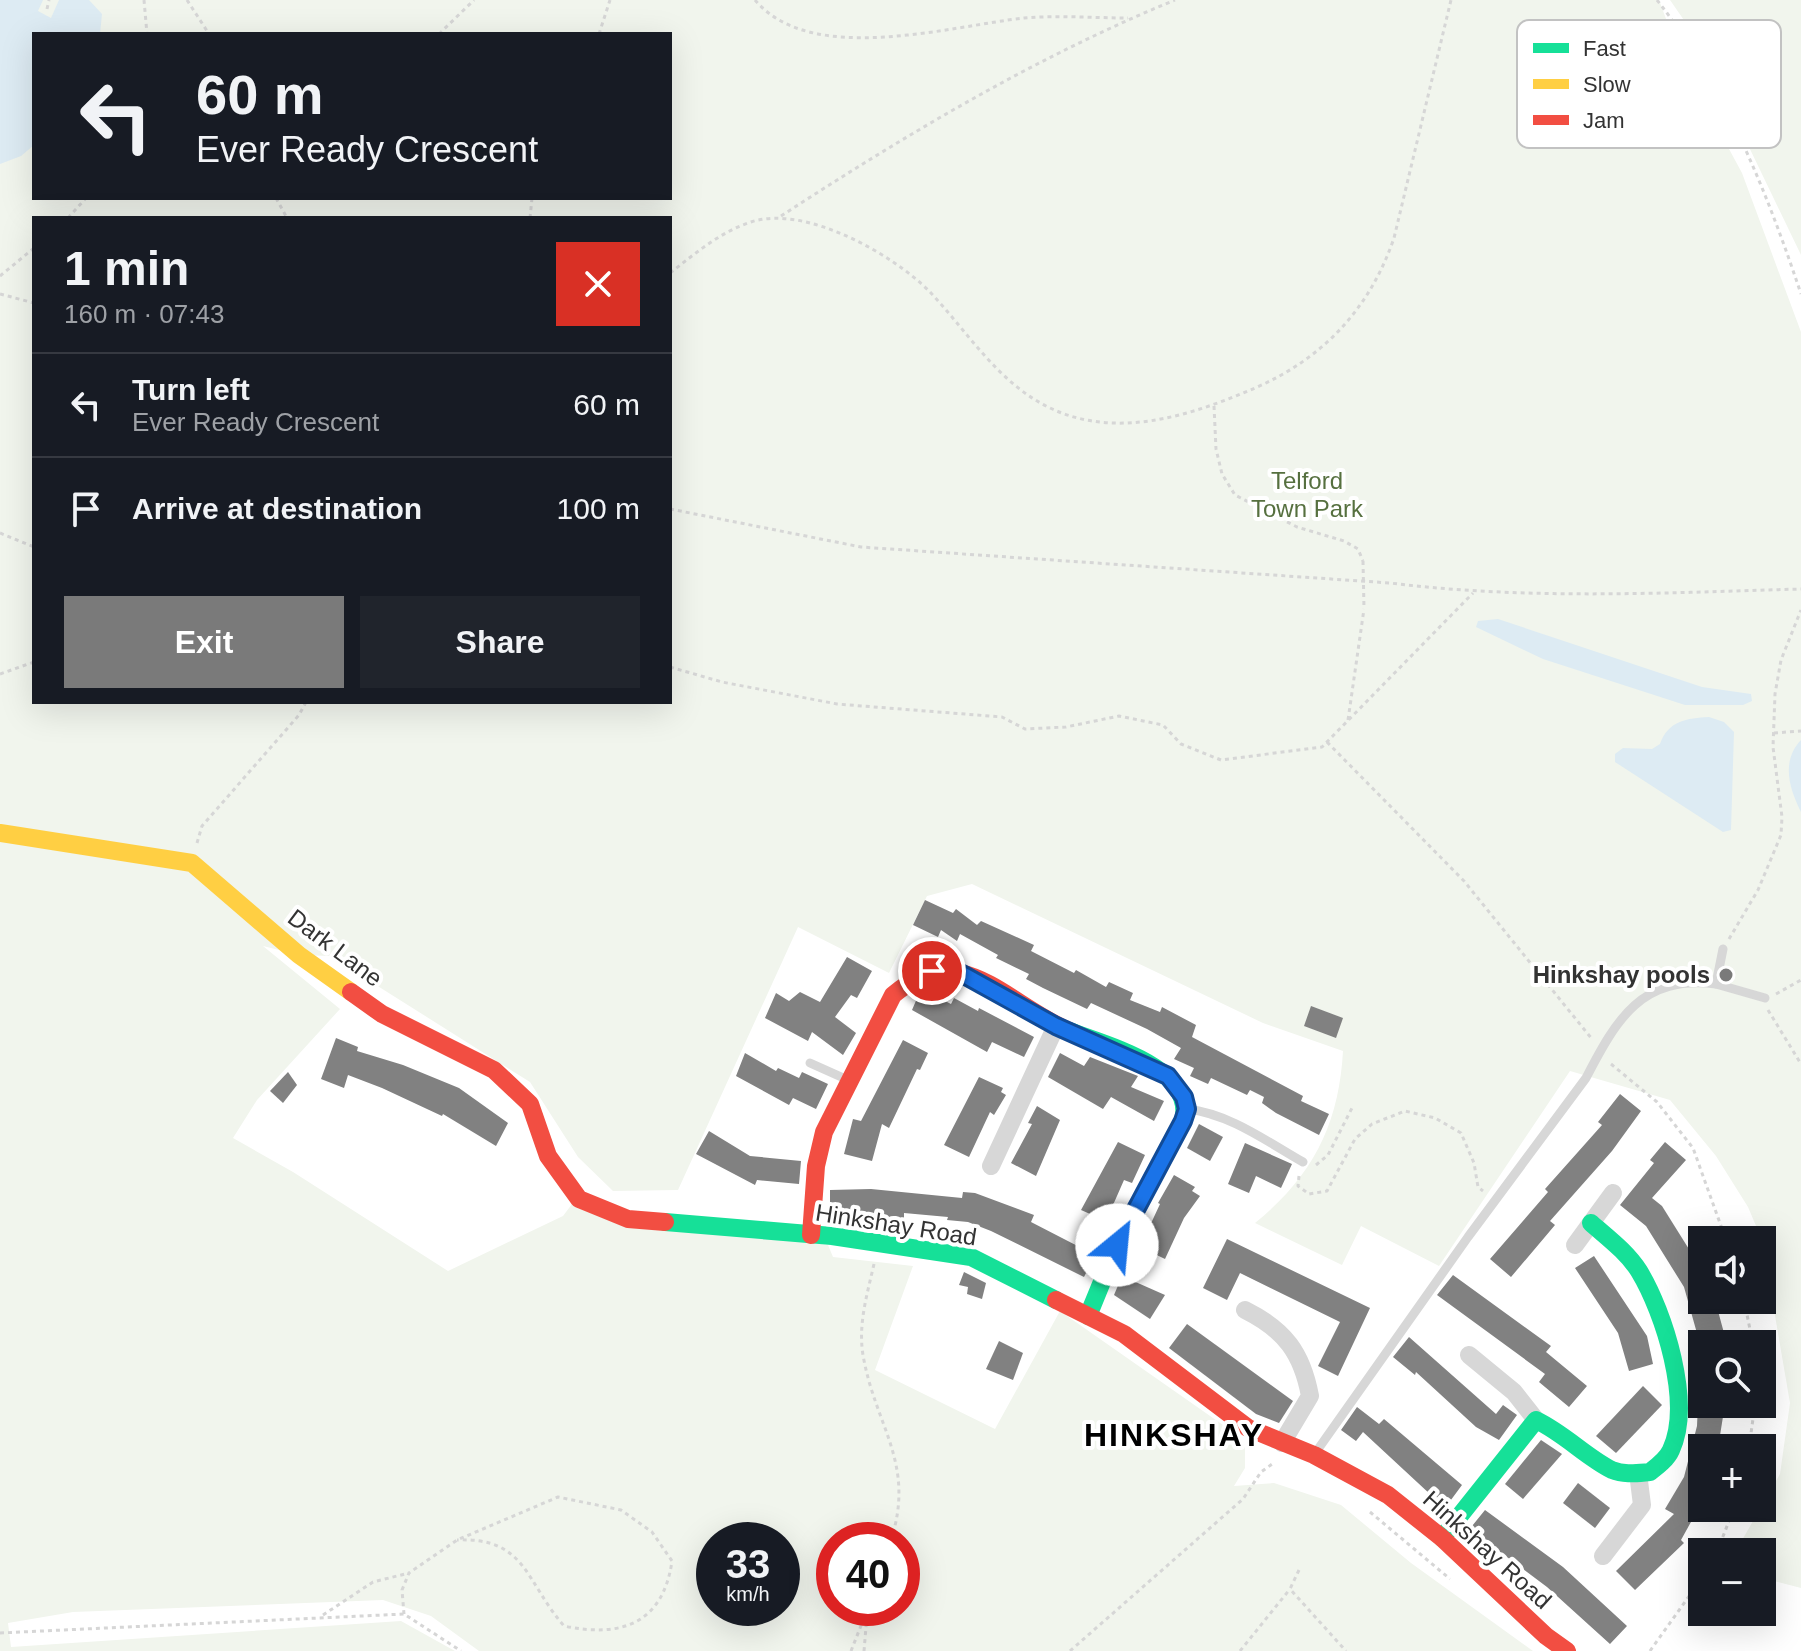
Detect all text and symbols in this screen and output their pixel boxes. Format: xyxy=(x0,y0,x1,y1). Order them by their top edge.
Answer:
legend xyxy=(1517,20,1781,148)
text: Fast xyxy=(1583,36,1626,61)
text: 60 m xyxy=(196,63,324,126)
icon: left xyxy=(64,64,168,168)
text: Slow xyxy=(1583,72,1631,97)
text: Jam xyxy=(1583,108,1625,133)
text: Ever Ready Crescent xyxy=(196,129,538,170)
text: 1 min xyxy=(64,242,189,295)
button: close xyxy=(556,242,640,326)
text: 160 m · 07:43 xyxy=(64,299,224,329)
text: Turn left xyxy=(132,373,250,406)
icon: left xyxy=(64,383,108,427)
text: 60 m xyxy=(573,388,640,421)
text: Ever Ready Crescent xyxy=(132,407,379,437)
park label: Telford Town Park xyxy=(1251,467,1364,522)
icon: arrive xyxy=(64,487,108,531)
text: Arrive at destination xyxy=(132,492,422,525)
text: 100 m xyxy=(557,492,640,525)
button: Exit xyxy=(64,596,344,688)
button: Share xyxy=(360,596,640,688)
street label: Dark Lane xyxy=(283,903,388,992)
pin xyxy=(898,937,966,1005)
icon: arrive xyxy=(910,949,954,993)
place label: Hinkshay pools xyxy=(1533,961,1710,988)
marker: Hinkshay pools xyxy=(1717,966,1735,984)
street label: Hinkshay Road xyxy=(814,1198,979,1251)
position arrow xyxy=(1075,1203,1159,1287)
map controls xyxy=(1688,1226,1776,1626)
button: sound xyxy=(1688,1226,1776,1314)
button: search xyxy=(1688,1330,1776,1418)
district label: HINKSHAY xyxy=(1084,1417,1264,1453)
button: + xyxy=(1688,1434,1776,1522)
street label: Hinkshay Road xyxy=(1418,1485,1557,1614)
speed limit sign: 40 xyxy=(816,1522,920,1626)
button: − xyxy=(1688,1538,1776,1626)
text: 33 xyxy=(726,1542,770,1586)
text: km/h xyxy=(726,1583,770,1605)

